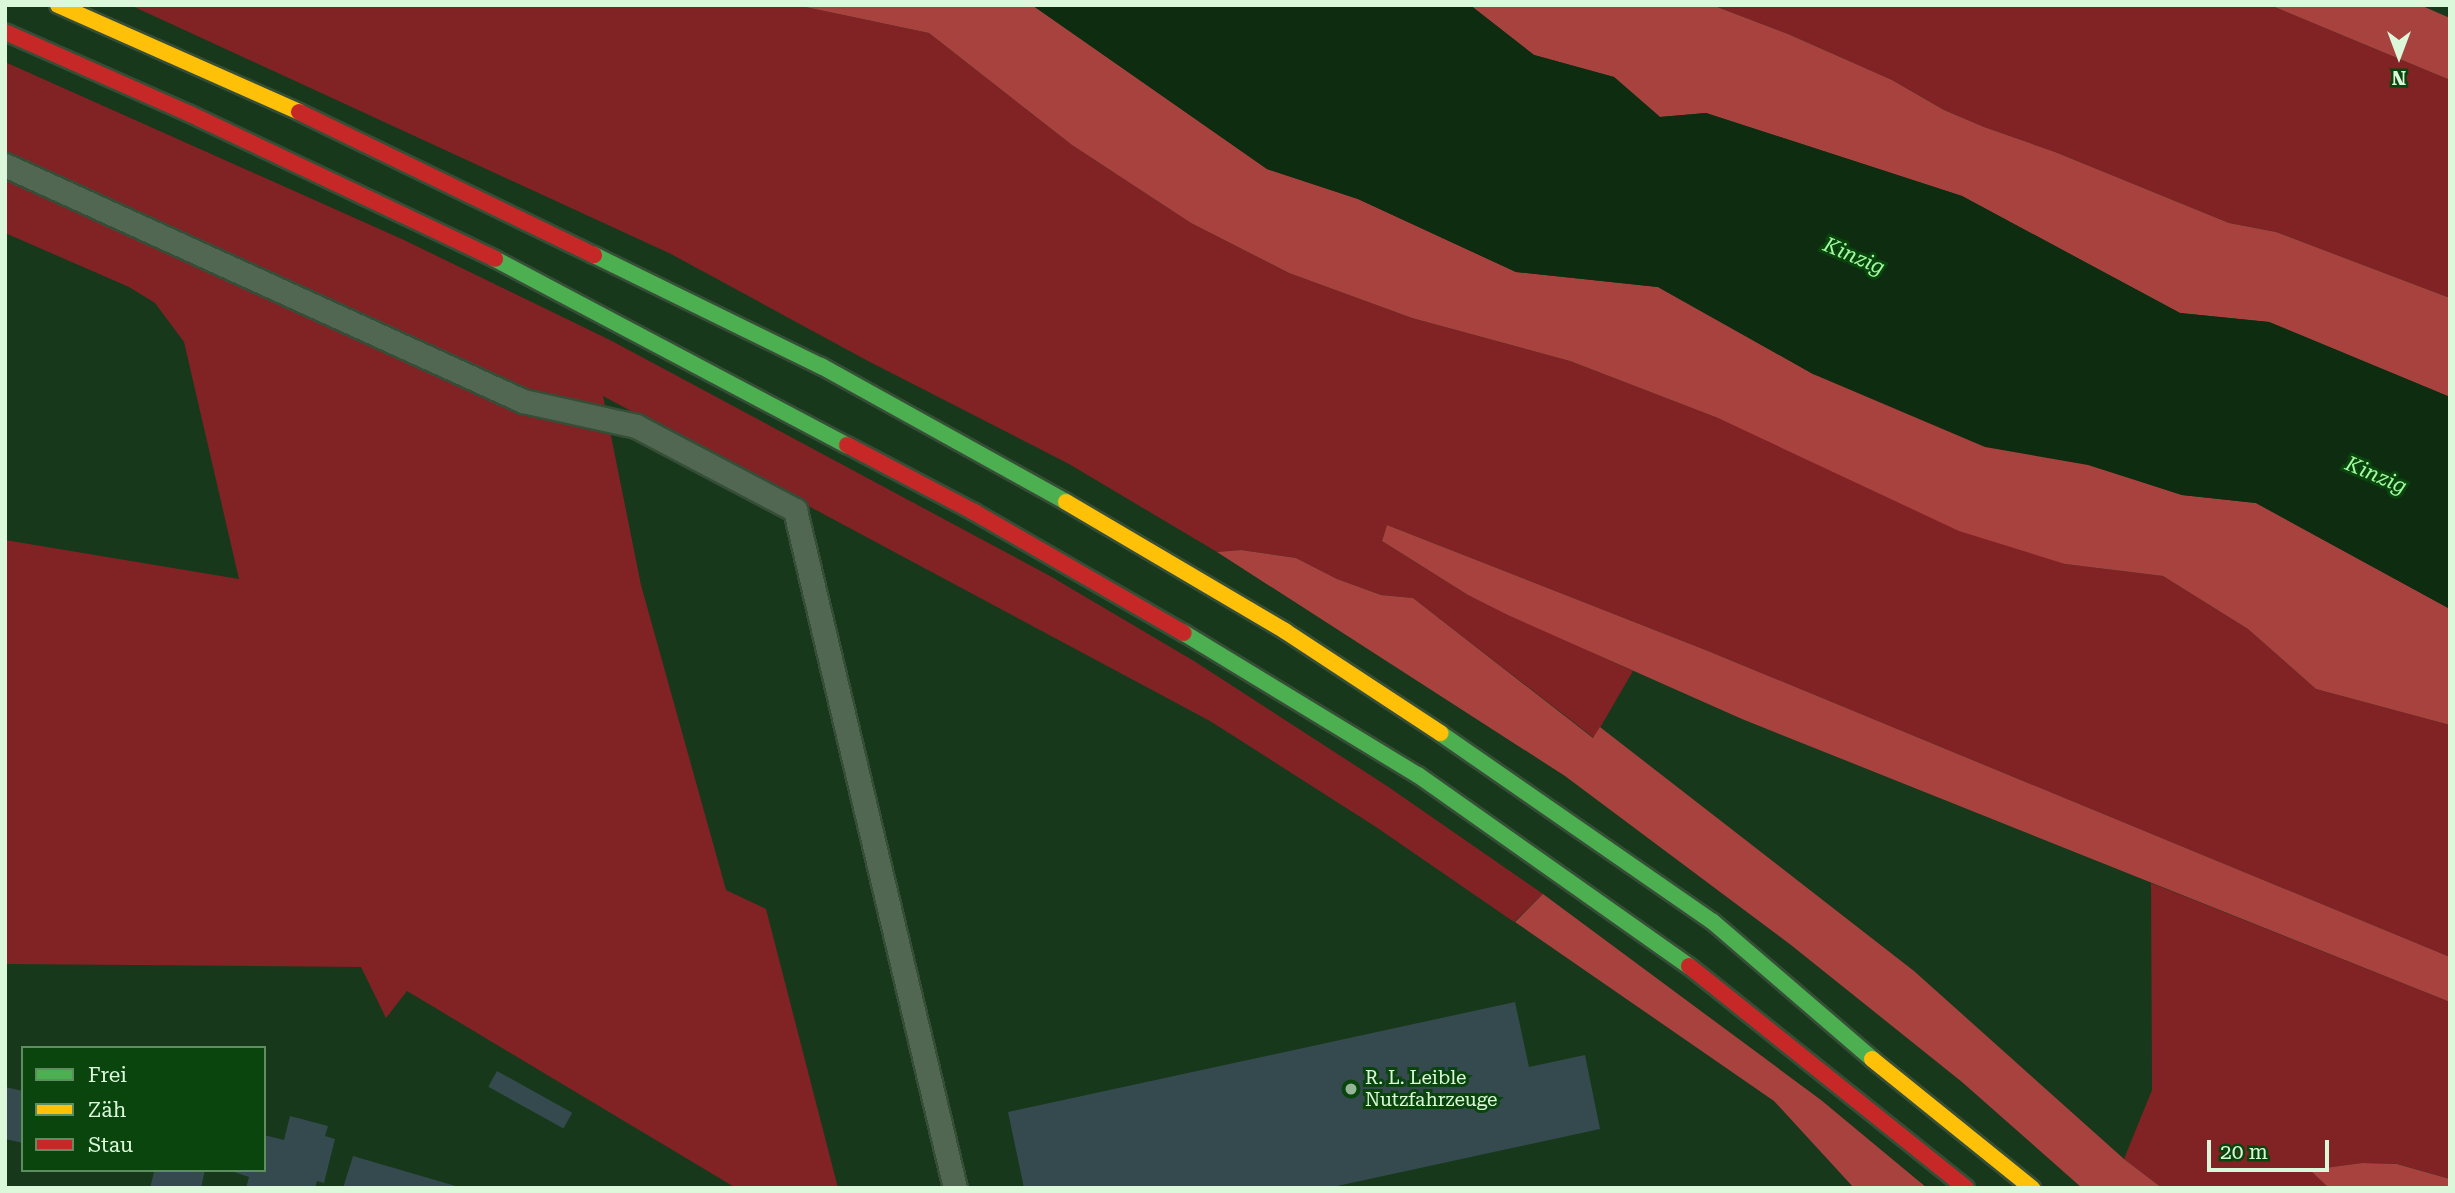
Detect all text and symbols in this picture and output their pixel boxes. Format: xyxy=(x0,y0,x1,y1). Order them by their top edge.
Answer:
north arrow xyxy=(2364,21,2434,91)
text: N xyxy=(2392,66,2406,89)
water label: Kinzig xyxy=(1820,232,1888,280)
water label: Kinzig xyxy=(2342,451,2410,499)
legend xyxy=(21,1046,266,1172)
text: Frei xyxy=(88,1063,127,1087)
place label: R. L. Leible Nutzfahrzeuge xyxy=(1365,1067,1497,1111)
marker: R. L. Leible Nutzfahrzeuge xyxy=(1343,1081,1359,1097)
text: Zäh xyxy=(88,1098,126,1122)
scale bar xyxy=(2210,1126,2332,1170)
text: Stau xyxy=(88,1133,133,1157)
text: 20 m xyxy=(2220,1140,2268,1164)

